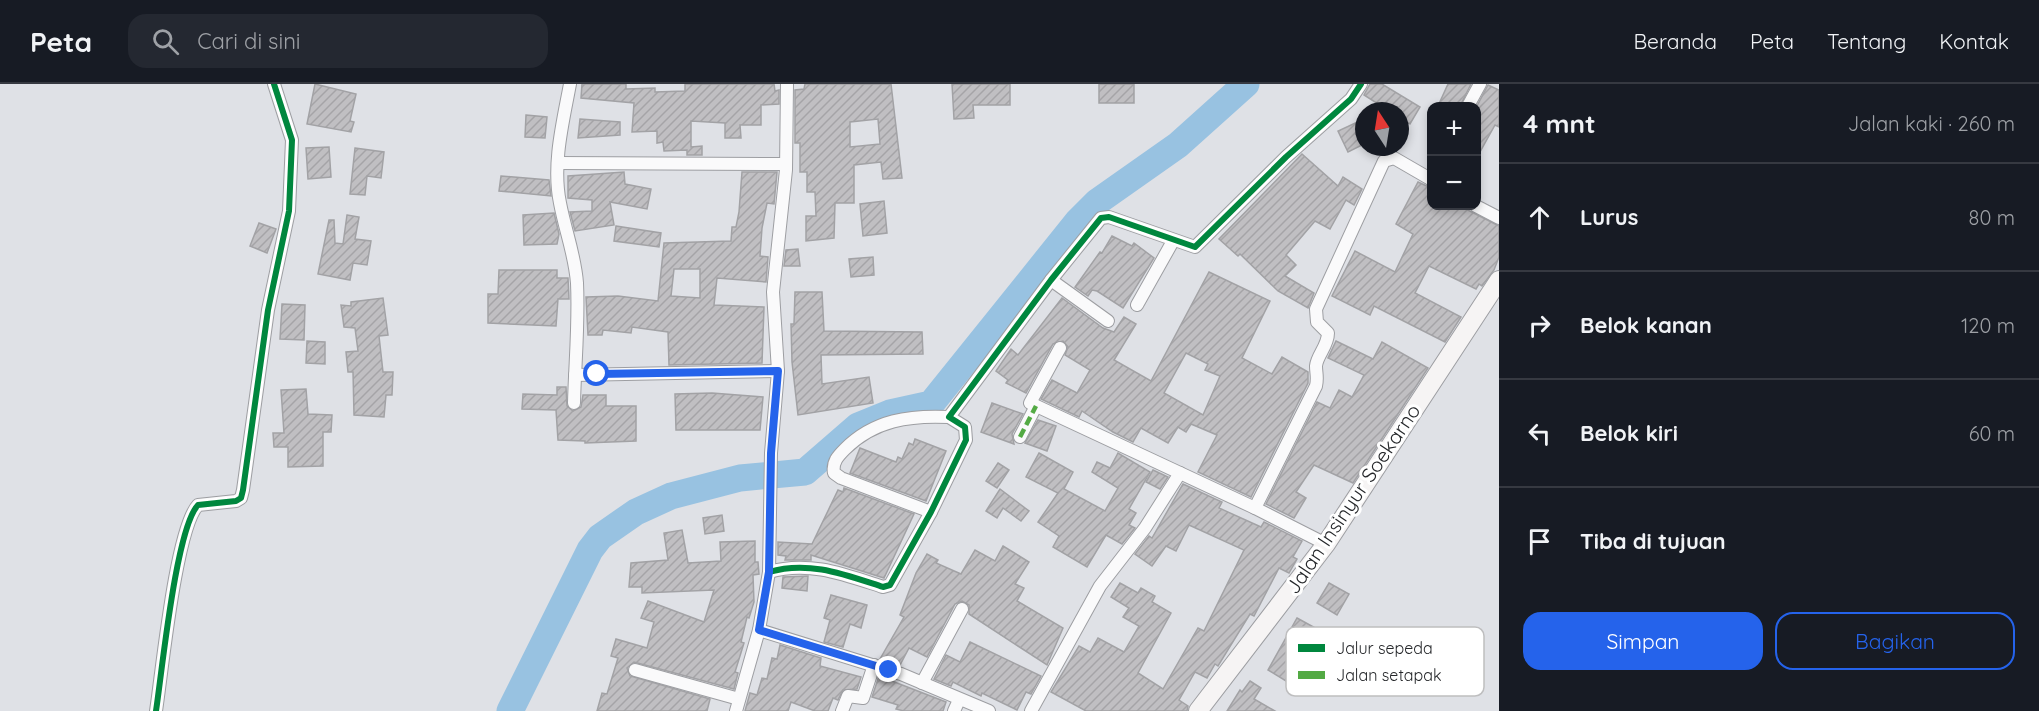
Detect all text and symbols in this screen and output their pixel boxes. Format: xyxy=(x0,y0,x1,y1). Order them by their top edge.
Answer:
search box xyxy=(128,14,548,68)
text: Peta xyxy=(30,24,92,59)
icon: search xyxy=(149,25,182,58)
text: Cari di sini xyxy=(197,27,301,55)
text: Beranda xyxy=(1633,28,1717,54)
text: Peta xyxy=(1750,28,1794,54)
text: Tentang xyxy=(1827,28,1906,54)
text: Kontak xyxy=(1939,28,2009,54)
north arrow xyxy=(1355,102,1409,156)
map controls xyxy=(1427,102,1481,210)
button: + xyxy=(1427,102,1481,156)
text: 4 mnt xyxy=(1523,107,1596,140)
text: Jalan kaki · 260 m xyxy=(1848,111,2015,136)
button: − xyxy=(1427,156,1481,210)
icon: ahead xyxy=(1523,201,1556,234)
text: Lurus xyxy=(1580,203,1638,231)
text: 80 m xyxy=(1969,205,2015,230)
icon: right xyxy=(1523,309,1556,342)
text: Belok kanan xyxy=(1580,311,1712,339)
text: 120 m xyxy=(1961,313,2015,338)
route start xyxy=(583,360,609,386)
street label: Jalan Insinyur Soekarno xyxy=(1280,399,1425,598)
icon: left xyxy=(1523,417,1556,450)
text: Belok kiri xyxy=(1580,419,1678,447)
text: 60 m xyxy=(1969,421,2015,446)
icon: arrive xyxy=(1523,525,1556,558)
text: Tiba di tujuan xyxy=(1580,527,1726,555)
button: Simpan xyxy=(1523,612,1763,670)
button: Bagikan xyxy=(1775,612,2015,670)
legend xyxy=(1286,627,1484,696)
text: Jalur sepeda xyxy=(1336,638,1433,658)
route end xyxy=(875,656,901,682)
text: Jalan setapak xyxy=(1336,665,1441,685)

